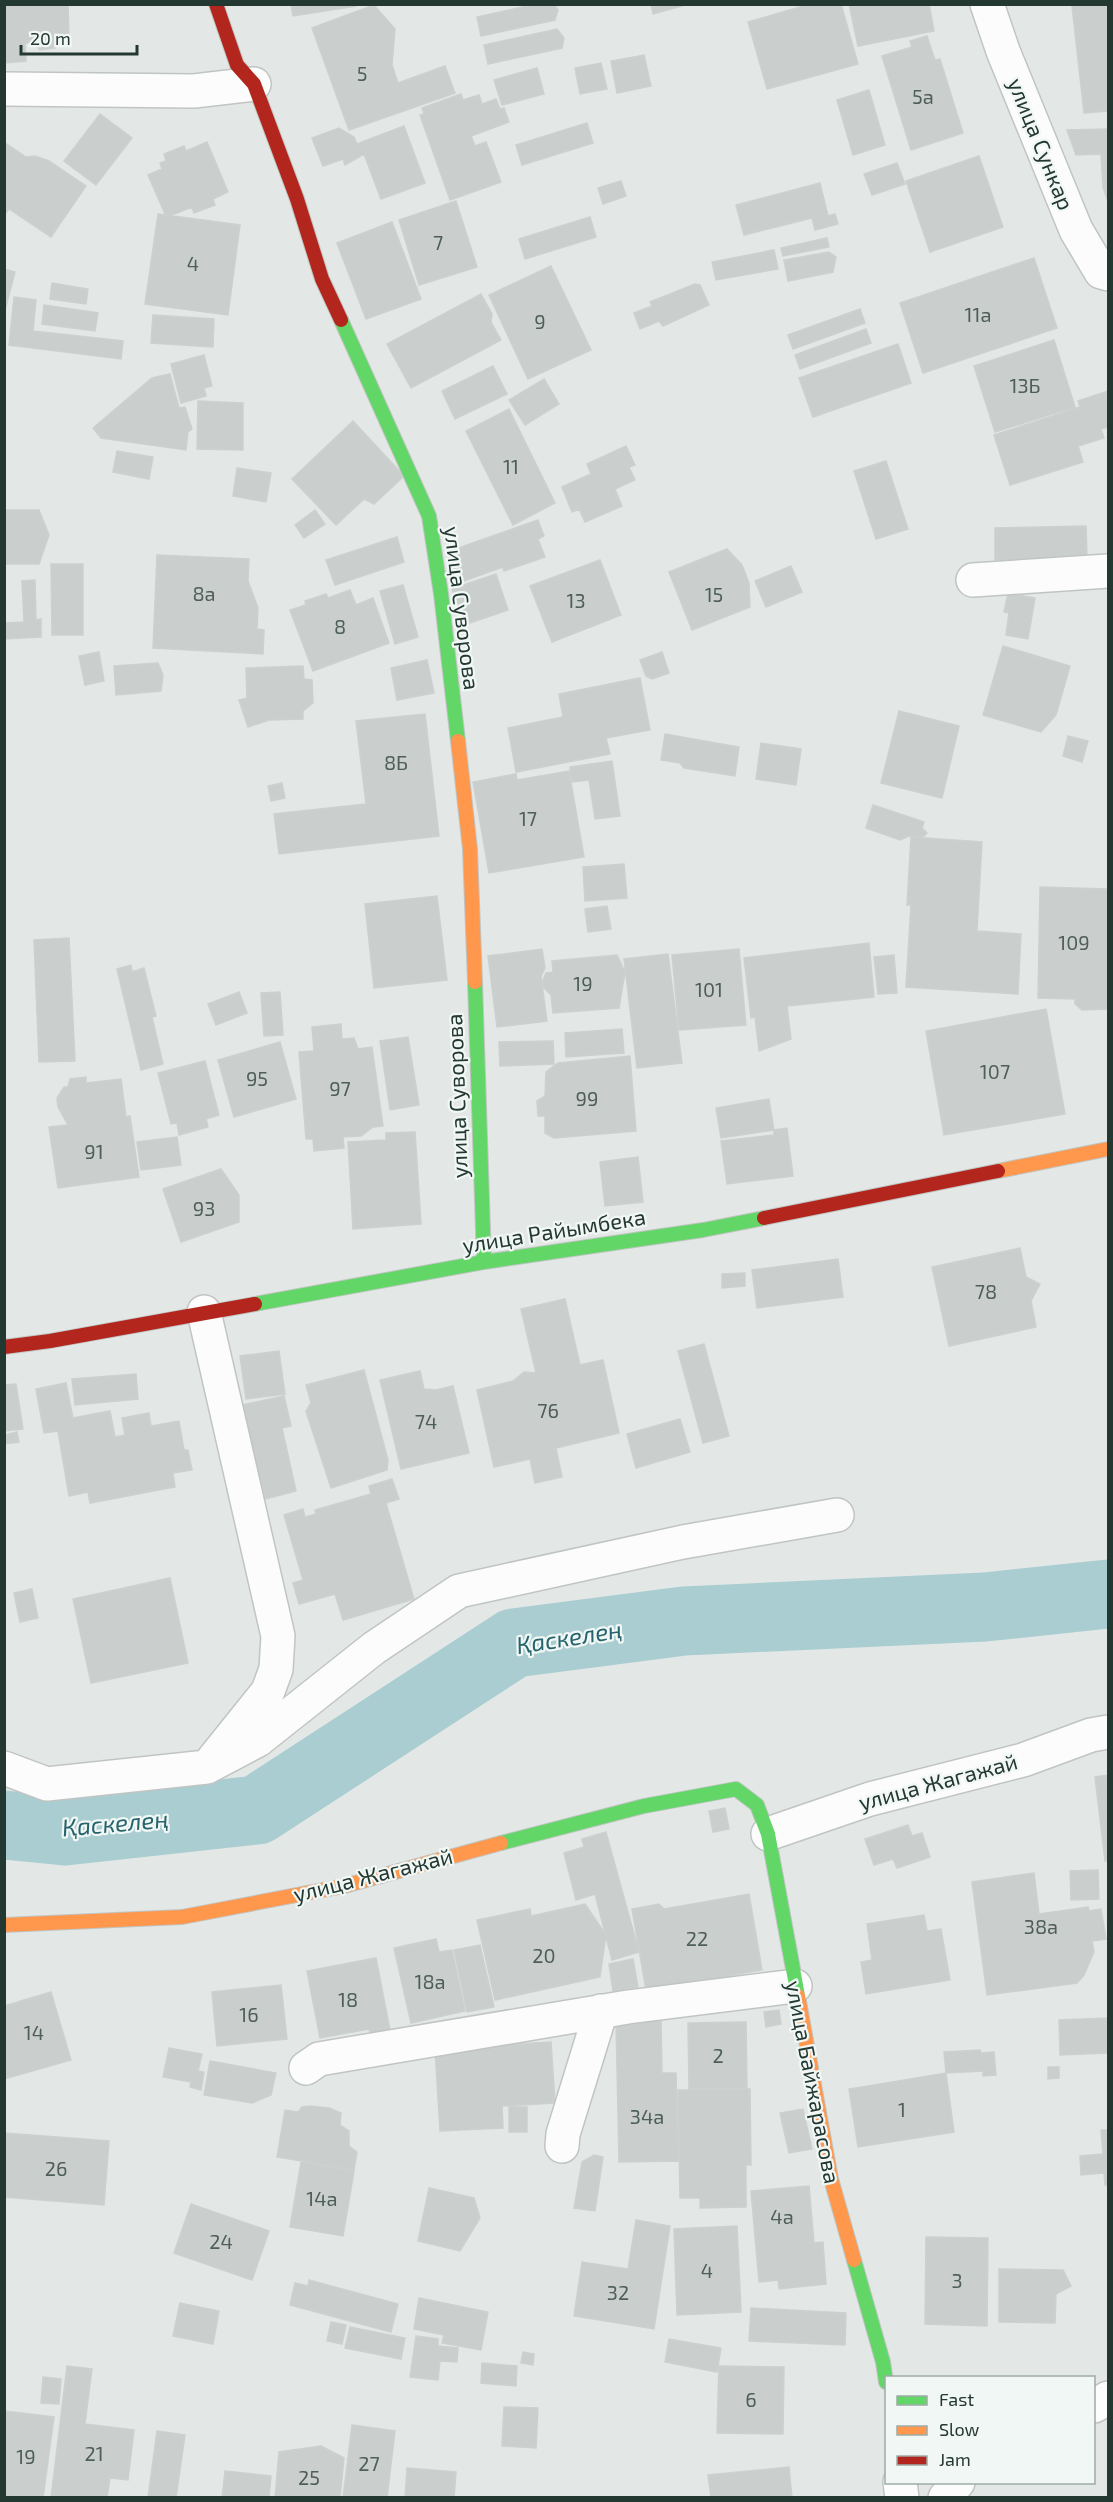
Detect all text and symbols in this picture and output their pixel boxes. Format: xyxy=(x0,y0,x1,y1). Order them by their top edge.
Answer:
scale bar xyxy=(21,18,136,56)
text: 20 m xyxy=(30,27,71,49)
house number: 5 xyxy=(357,61,367,85)
street label: улица Сункар xyxy=(1003,74,1080,214)
house number: 5а xyxy=(912,84,934,108)
house number: 7 xyxy=(433,230,443,254)
house number: 4 xyxy=(187,251,199,275)
house number: 11а xyxy=(965,302,991,326)
house number: 9 xyxy=(534,309,546,333)
house number: 13Б xyxy=(1009,373,1041,397)
house number: 11 xyxy=(503,454,519,478)
street label: улица Суворова xyxy=(439,524,486,691)
house number: 8а xyxy=(192,581,216,605)
house number: 15 xyxy=(705,582,723,606)
house number: 13 xyxy=(566,588,586,612)
house number: 8 xyxy=(334,614,346,638)
house number: 8Б xyxy=(384,750,408,774)
house number: 17 xyxy=(519,806,537,830)
house number: 109 xyxy=(1058,930,1090,954)
house number: 19 xyxy=(573,971,593,995)
house number: 101 xyxy=(695,977,723,1001)
street label: улица Суворова xyxy=(440,1013,473,1179)
house number: 107 xyxy=(980,1059,1010,1083)
house number: 95 xyxy=(246,1066,268,1090)
house number: 97 xyxy=(329,1076,351,1100)
house number: 99 xyxy=(576,1086,598,1110)
house number: 91 xyxy=(84,1139,104,1163)
house number: 93 xyxy=(193,1196,215,1220)
street label: улица Райымбека xyxy=(460,1203,647,1258)
house number: 78 xyxy=(975,1279,997,1303)
house number: 76 xyxy=(537,1398,559,1422)
house number: 74 xyxy=(415,1409,437,1433)
water label: Қаскелең xyxy=(514,1614,624,1659)
street label: улица Жагажай xyxy=(856,1747,1020,1816)
water label: Қаскелең xyxy=(61,1803,169,1842)
street label: улица Жагажай xyxy=(290,1842,455,1907)
house number: 38а xyxy=(1024,1914,1058,1938)
house number: 22 xyxy=(686,1926,708,1950)
house number: 20 xyxy=(532,1943,556,1967)
house number: 18а xyxy=(414,1969,446,1993)
street label: улица Байжарасова xyxy=(781,1978,846,2186)
house number: 18 xyxy=(338,1987,358,2011)
house number: 16 xyxy=(239,2002,259,2026)
house number: 14 xyxy=(24,2020,44,2044)
house number: 2 xyxy=(712,2043,724,2067)
house number: 1 xyxy=(898,2097,906,2121)
house number: 34а xyxy=(630,2104,664,2128)
house number: 26 xyxy=(45,2156,67,2180)
house number: 14а xyxy=(306,2186,338,2210)
house number: 4а xyxy=(770,2204,794,2228)
house number: 24 xyxy=(209,2229,233,2253)
house number: 4 xyxy=(701,2258,713,2282)
house number: 3 xyxy=(951,2268,963,2292)
house number: 32 xyxy=(607,2280,629,2304)
legend xyxy=(885,2376,1095,2484)
house number: 6 xyxy=(745,2387,757,2411)
text: Fast xyxy=(939,2388,974,2410)
text: Slow xyxy=(939,2418,980,2440)
house number: 21 xyxy=(84,2441,104,2465)
house number: 19 xyxy=(16,2444,36,2468)
text: Jam xyxy=(939,2448,971,2470)
house number: 27 xyxy=(358,2451,380,2475)
house number: 25 xyxy=(298,2465,320,2489)

